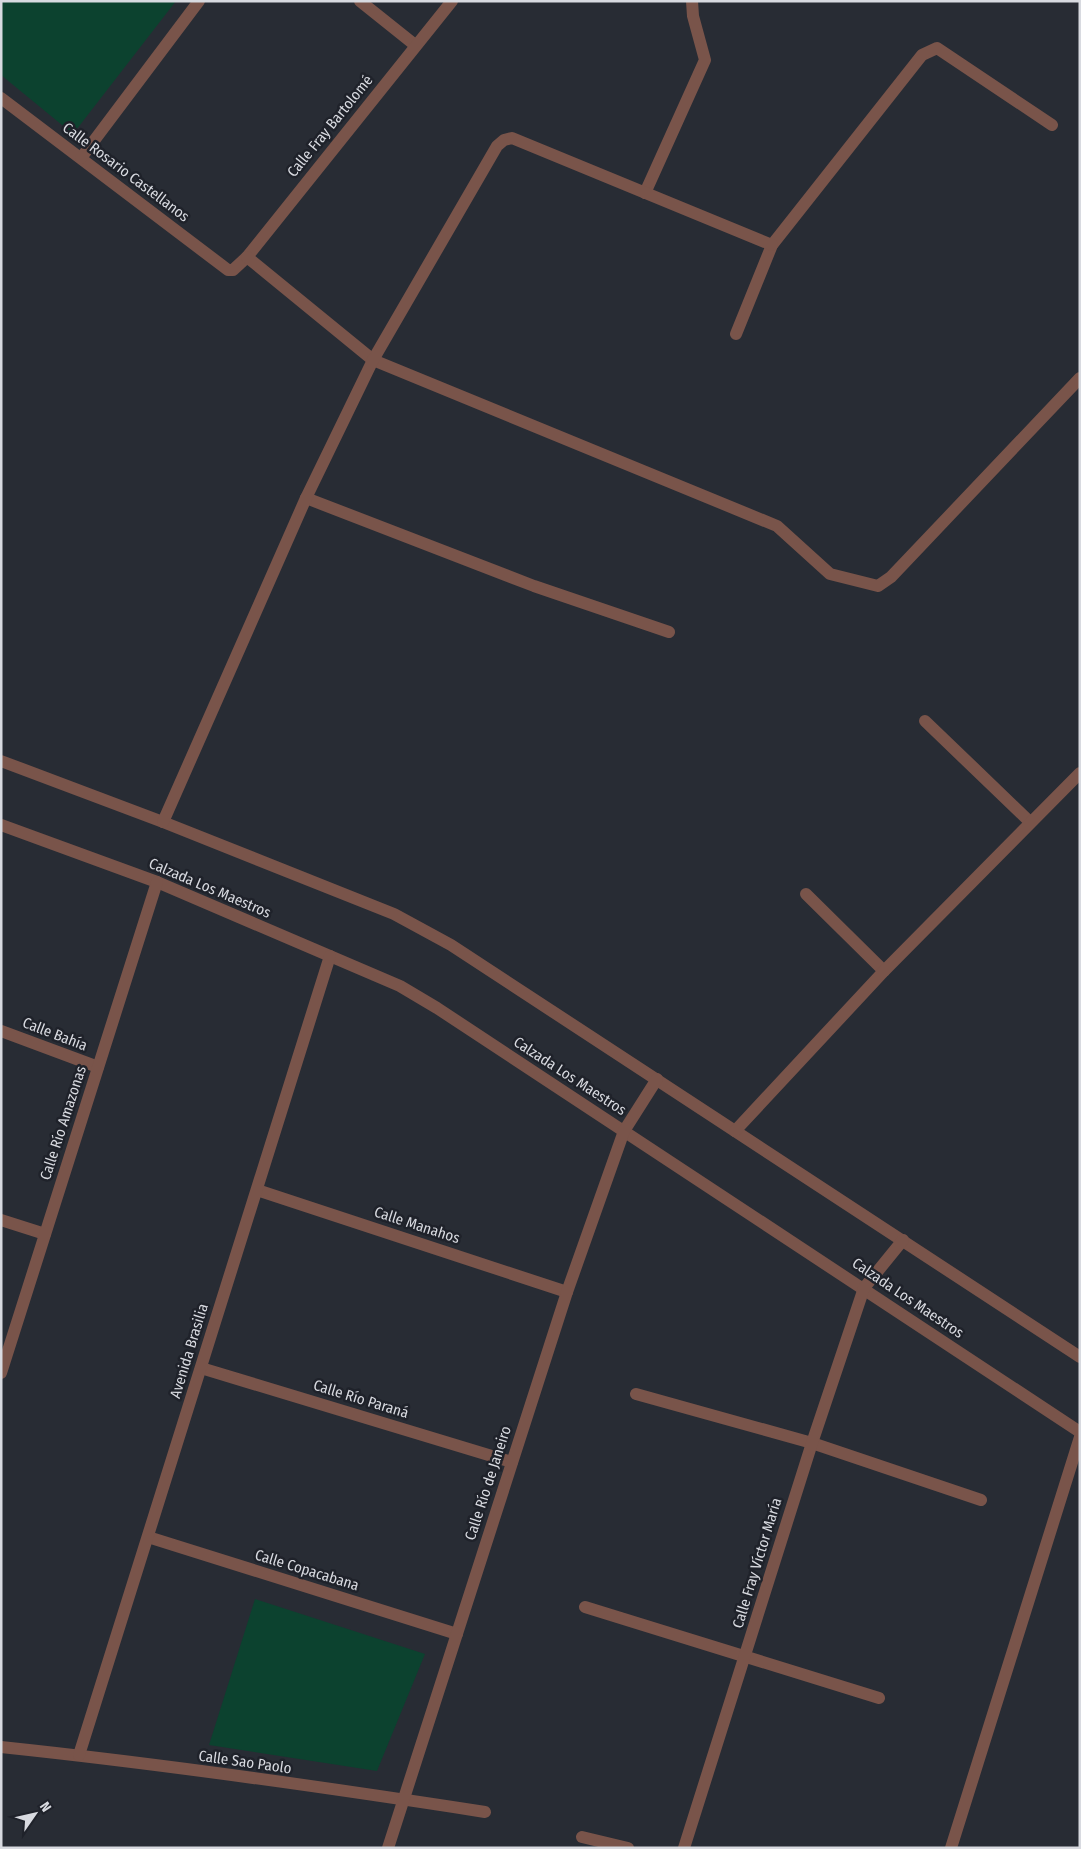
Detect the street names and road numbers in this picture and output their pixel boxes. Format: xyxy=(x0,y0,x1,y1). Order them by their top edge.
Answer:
street label: Calle Fray Bartolomé xyxy=(283,71,377,181)
street label: Calle Rosario Castellanos xyxy=(59,118,193,226)
street label: Calzada Los Maestros xyxy=(146,854,274,922)
street label: Calle Bahía xyxy=(20,1013,90,1055)
street label: Calzada Los Maestros xyxy=(510,1033,630,1119)
street label: Calle Río Amazonas xyxy=(36,1064,90,1182)
street label: Calle Manahos xyxy=(372,1203,462,1247)
street label: Calzada Los Maestros xyxy=(849,1254,967,1342)
street label: Avenida Brasilia xyxy=(166,1302,212,1400)
street label: Calle Río Paraná xyxy=(311,1376,411,1422)
street label: Calle Río de Janeiro xyxy=(461,1424,515,1542)
street label: Calle Fray Víctor María xyxy=(729,1496,785,1630)
street label: Calle Copacabana xyxy=(253,1546,361,1594)
street label: Calle Sao Paolo xyxy=(197,1747,293,1777)

